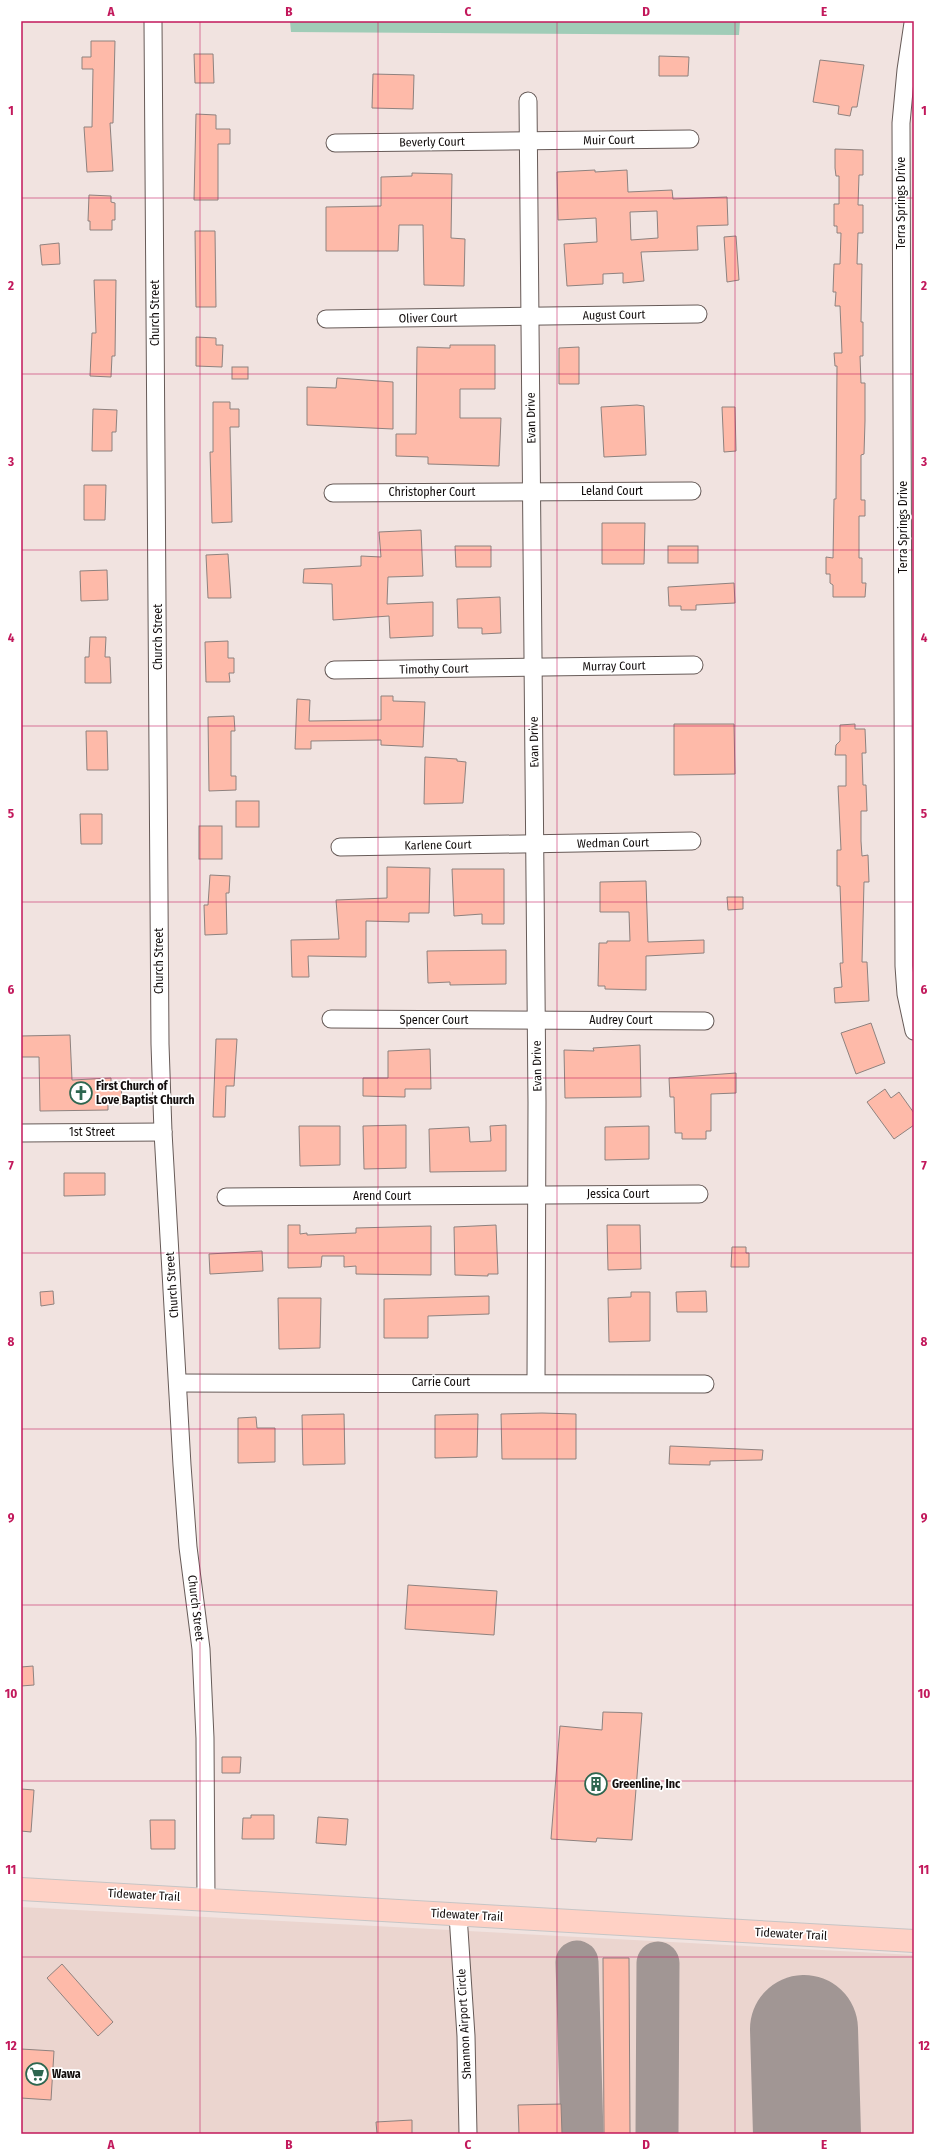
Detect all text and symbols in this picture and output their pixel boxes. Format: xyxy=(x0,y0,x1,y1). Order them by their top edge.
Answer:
text: A xyxy=(106,4,115,19)
text: B xyxy=(285,4,293,19)
text: C xyxy=(465,4,472,19)
text: D xyxy=(642,4,650,19)
text: E xyxy=(821,4,827,19)
text: 1 xyxy=(8,103,14,118)
text: 1 xyxy=(921,103,927,118)
street label: Muir Court xyxy=(583,133,635,147)
street label: Beverly Court xyxy=(399,134,465,150)
street label: Terra Springs Drive xyxy=(894,157,908,249)
text: 2 xyxy=(7,278,14,293)
text: 2 xyxy=(920,278,927,293)
street label: Church Street xyxy=(148,280,162,346)
street label: August Court xyxy=(582,307,646,323)
street label: Oliver Court xyxy=(399,310,457,326)
street label: Evan Drive xyxy=(524,392,538,444)
text: 3 xyxy=(7,454,14,469)
text: 3 xyxy=(920,454,927,469)
street label: Terra Springs Drive xyxy=(896,481,910,573)
street label: Leland Court xyxy=(581,484,643,498)
street label: Christopher Court xyxy=(389,485,476,499)
street label: Church Street xyxy=(151,604,165,670)
text: 4 xyxy=(8,630,15,645)
text: 4 xyxy=(921,630,928,645)
street label: Murray Court xyxy=(582,658,646,674)
street label: Timothy Court xyxy=(399,661,469,677)
street label: Evan Drive xyxy=(527,716,541,768)
text: 5 xyxy=(8,806,14,821)
text: 5 xyxy=(921,806,927,821)
street label: Wedman Court xyxy=(577,835,649,851)
street label: Karlene Court xyxy=(404,837,472,853)
street label: Church Street xyxy=(152,928,166,994)
text: 6 xyxy=(8,982,15,997)
text: 6 xyxy=(921,982,928,997)
street label: Spencer Court xyxy=(400,1013,469,1027)
street label: Audrey Court xyxy=(589,1013,653,1027)
street label: Evan Drive xyxy=(530,1040,544,1092)
place label: First Church of Love Baptist Church xyxy=(96,1079,195,1107)
church icon: First Church of Love Baptist Church xyxy=(68,1080,94,1106)
street label: 1st Street xyxy=(69,1125,115,1139)
text: 7 xyxy=(8,1158,14,1173)
text: 7 xyxy=(921,1158,927,1173)
street label: Jessica Court xyxy=(587,1187,649,1201)
street label: Arend Court xyxy=(353,1189,411,1203)
street label: Church Street xyxy=(163,1251,181,1319)
text: 8 xyxy=(8,1334,15,1349)
text: 8 xyxy=(921,1334,928,1349)
street label: Carrie Court xyxy=(412,1375,470,1389)
text: 9 xyxy=(8,1510,15,1525)
text: 9 xyxy=(921,1510,928,1525)
street label: Church Street xyxy=(185,1574,207,1642)
text: 10 xyxy=(5,1686,17,1701)
text: 10 xyxy=(918,1686,930,1701)
building icon: Greenline, Inc xyxy=(583,1771,609,1797)
place label: Greenline, Inc xyxy=(612,1777,681,1791)
text: 11 xyxy=(6,1862,16,1877)
text: 11 xyxy=(919,1862,929,1877)
street label: Tidewater Trail xyxy=(108,1886,180,1904)
street label: Tidewater Trail xyxy=(431,1906,503,1924)
street label: Tidewater Trail xyxy=(755,1925,827,1943)
street label: Shannon Airport Circle xyxy=(454,1968,474,2080)
text: 12 xyxy=(5,2038,17,2053)
text: 12 xyxy=(918,2038,930,2053)
supermarket icon: Wawa xyxy=(24,2061,50,2087)
place label: Wawa xyxy=(52,2067,81,2081)
text: A xyxy=(106,2137,115,2152)
text: B xyxy=(285,2137,293,2152)
text: C xyxy=(465,2137,472,2152)
text: D xyxy=(642,2137,650,2152)
text: E xyxy=(821,2137,827,2152)

